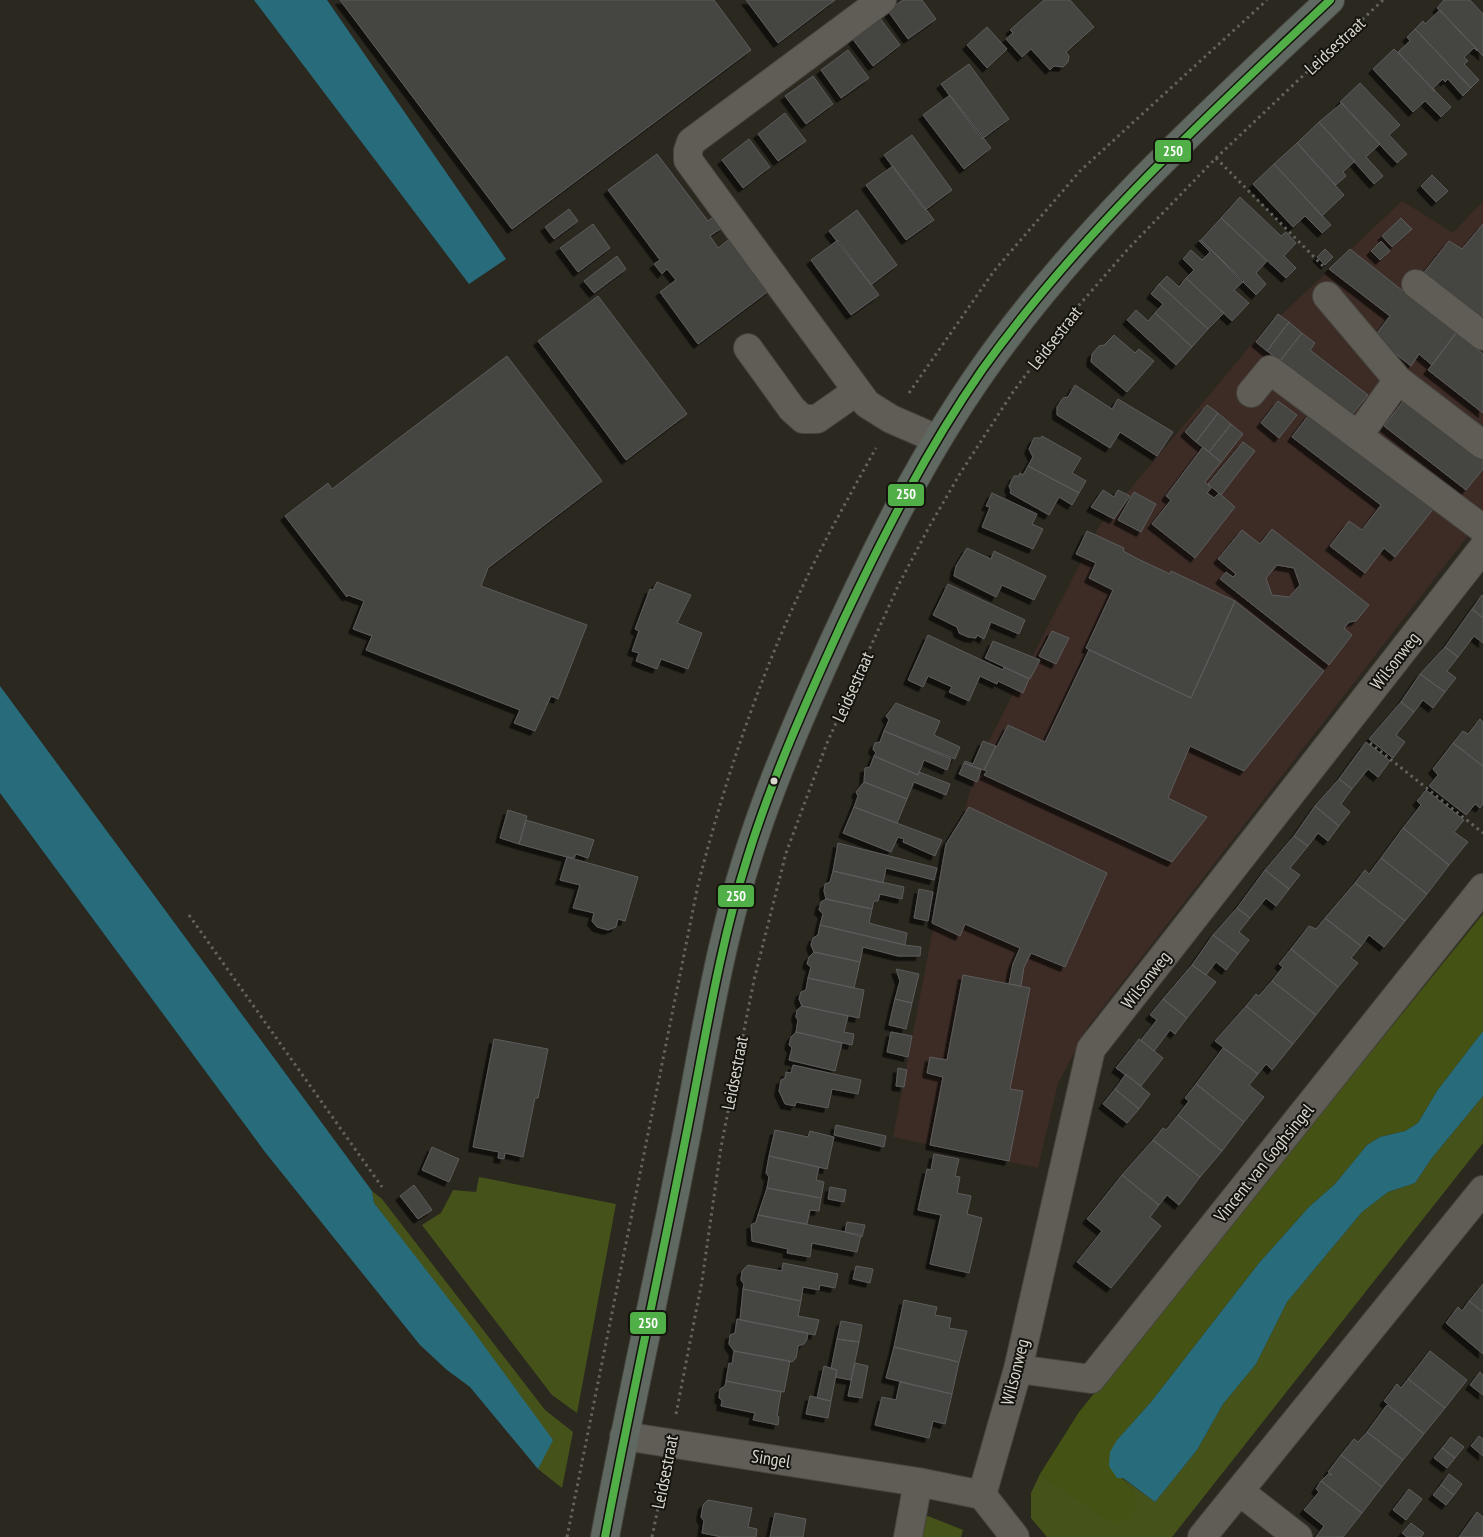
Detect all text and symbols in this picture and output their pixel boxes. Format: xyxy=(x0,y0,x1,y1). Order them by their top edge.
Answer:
street label: Leidsestraat xyxy=(1300,12,1370,80)
line badge: 250 xyxy=(1154,139,1192,163)
text: 250 xyxy=(1163,142,1183,160)
street label: Leidsestraat xyxy=(1023,301,1087,374)
line badge: 250 xyxy=(887,483,925,507)
text: 250 xyxy=(896,485,916,503)
street label: Wilsonweg xyxy=(1365,627,1424,694)
street label: Leidsestraat xyxy=(827,648,878,726)
unlabelled marker xyxy=(769,776,779,786)
line badge: 250 xyxy=(717,884,755,908)
text: 250 xyxy=(726,887,746,905)
street label: Wilsonweg xyxy=(1116,946,1175,1013)
street label: Leidsestraat xyxy=(716,1034,753,1112)
street label: Vincent van Goghsingel xyxy=(1208,1098,1319,1227)
line badge: 250 xyxy=(629,1311,667,1335)
text: 250 xyxy=(638,1314,658,1332)
street label: Wilsonweg xyxy=(995,1336,1034,1407)
street label: Leidsestraat xyxy=(646,1433,683,1511)
street label: Singel xyxy=(750,1444,793,1473)

